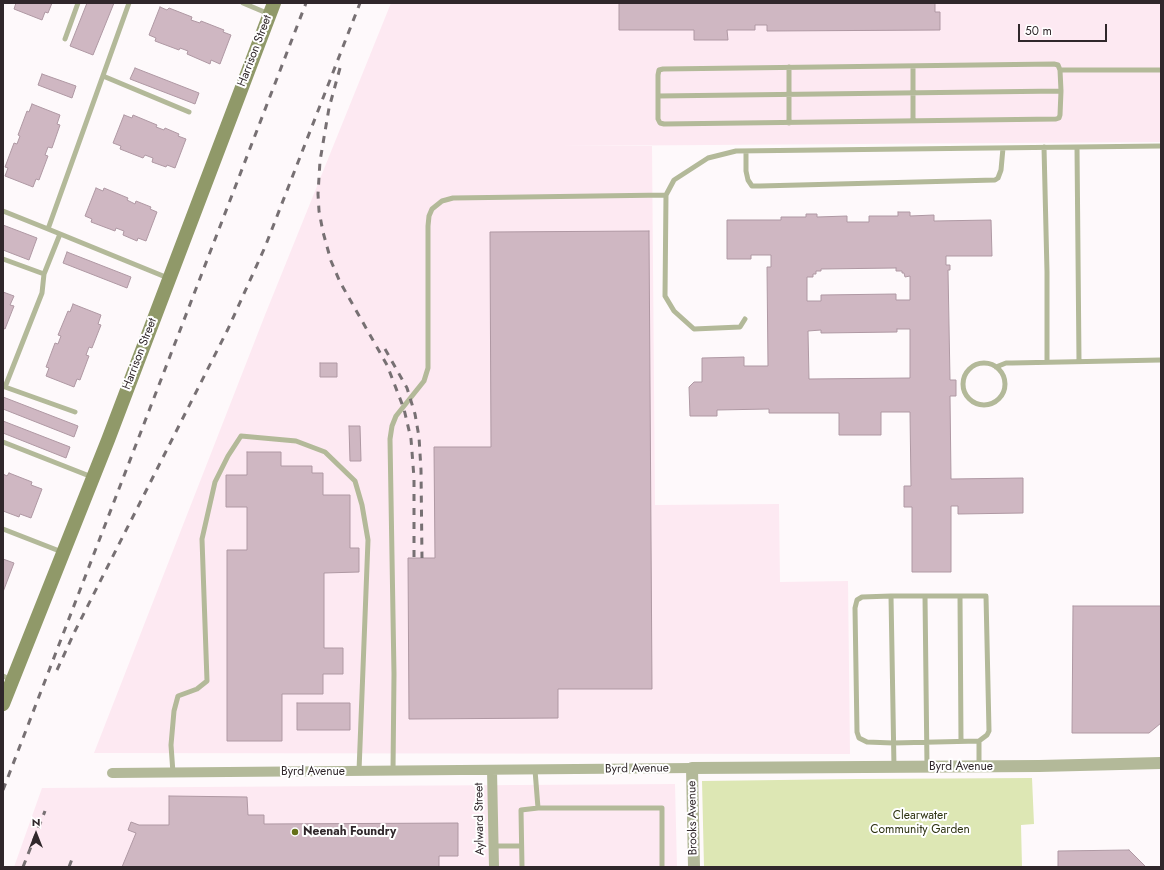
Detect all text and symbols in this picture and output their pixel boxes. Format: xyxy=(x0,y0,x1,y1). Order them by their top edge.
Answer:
street label: Harrison Street xyxy=(235,13,275,89)
scale bar xyxy=(1020,16,1109,42)
text: 50 m xyxy=(1025,22,1052,40)
street label: Harrison Street xyxy=(120,316,160,392)
street label: Byrd Avenue xyxy=(929,760,993,774)
street label: Byrd Avenue xyxy=(605,761,669,777)
street label: Byrd Avenue xyxy=(281,765,345,779)
street label: Brooks Avenue xyxy=(685,780,701,856)
street label: Aylward Street xyxy=(472,783,488,855)
park label: Clearwater Community Garden xyxy=(870,809,970,837)
north arrow xyxy=(16,814,56,854)
text: N xyxy=(32,814,40,830)
place label: Neenah Foundry xyxy=(303,825,396,839)
marker: Neenah Foundry xyxy=(290,827,300,837)

